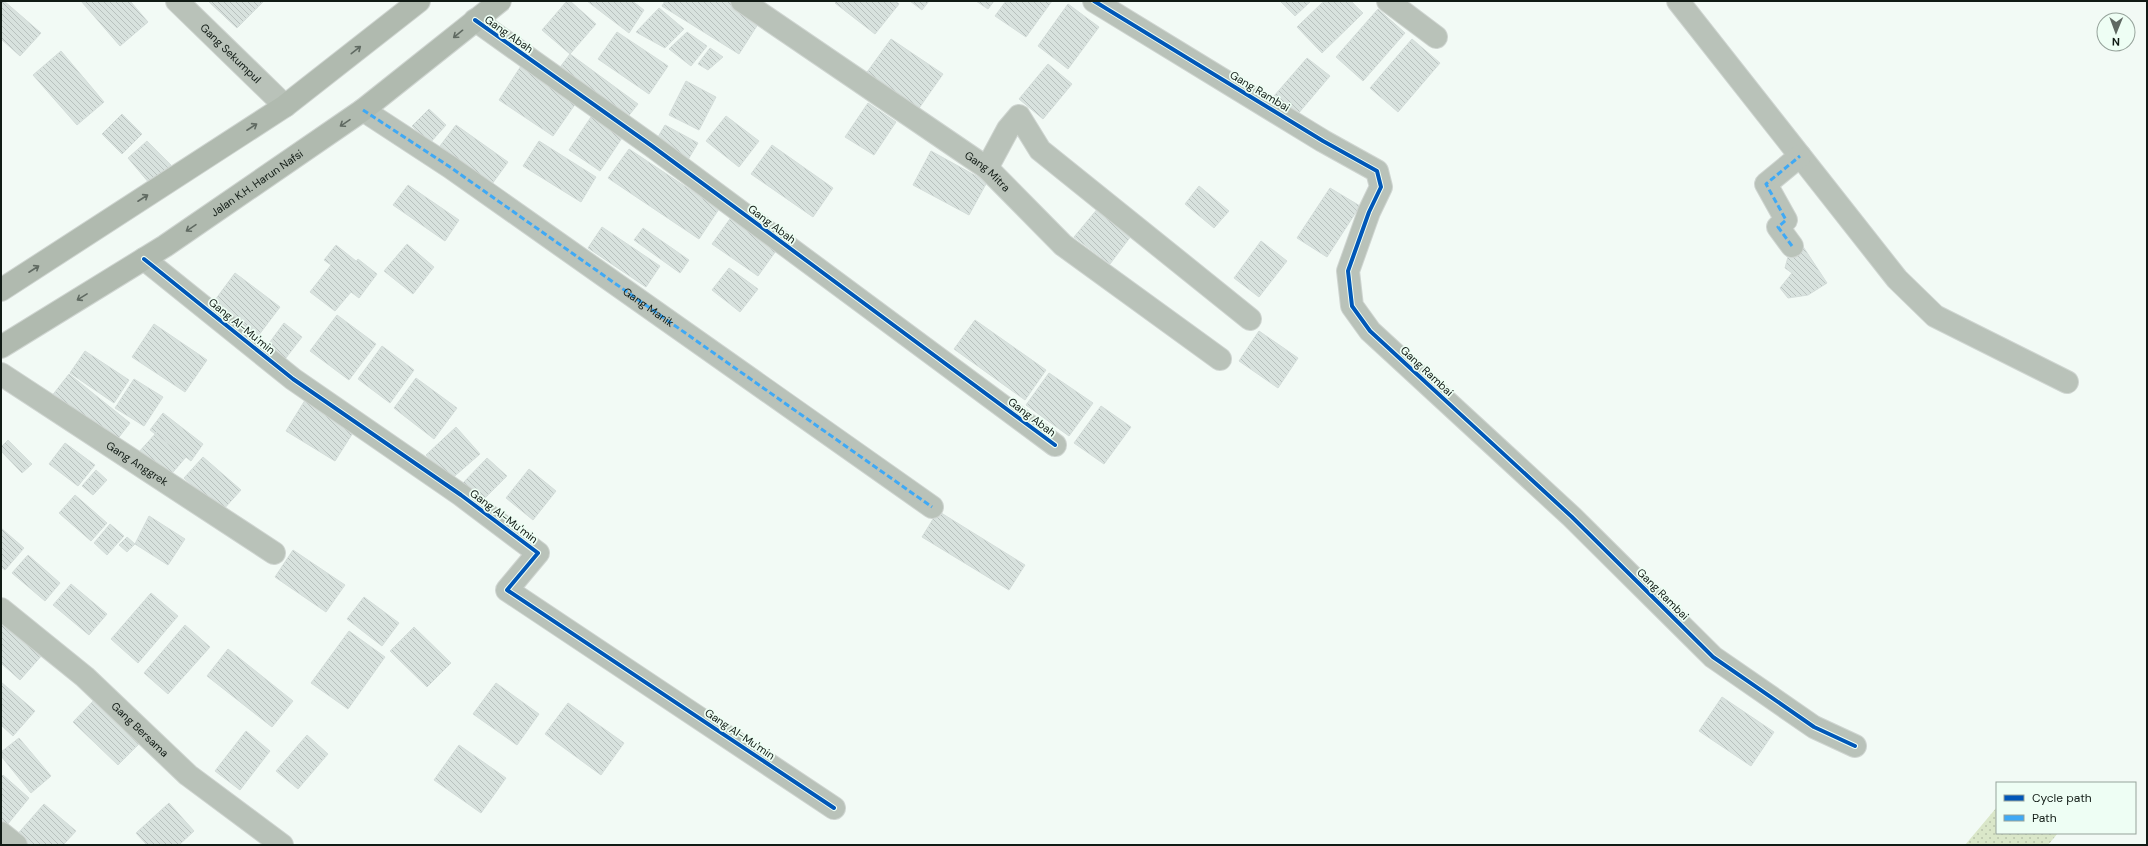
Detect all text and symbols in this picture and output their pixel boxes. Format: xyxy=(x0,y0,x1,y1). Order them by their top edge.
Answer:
street label: Gang Abah xyxy=(482,12,536,56)
north arrow xyxy=(2096,12,2136,52)
street label: Gang Sekumpul xyxy=(197,20,264,86)
one-way arrow xyxy=(453,30,464,38)
text: N xyxy=(2112,35,2120,49)
one-way arrow xyxy=(351,46,362,55)
street label: Gang Rambai xyxy=(1228,68,1292,114)
one-way arrow xyxy=(340,119,351,127)
one-way arrow xyxy=(246,123,258,131)
street label: Jalan K.H. Harun Nafsi xyxy=(208,146,306,220)
street label: Gang Mitra xyxy=(962,148,1013,195)
one-way arrow xyxy=(137,194,148,202)
street label: Gang Abah xyxy=(745,201,799,247)
one-way arrow xyxy=(186,224,197,232)
one-way arrow xyxy=(28,265,39,273)
street label: Gang Manik xyxy=(620,284,677,330)
one-way arrow xyxy=(76,294,88,302)
street label: Gang Al-Mu'min xyxy=(206,295,278,357)
street label: Gang Rambai xyxy=(1398,343,1456,399)
street label: Gang Abah xyxy=(1005,394,1059,440)
street label: Gang Anggrek xyxy=(104,438,171,489)
street label: Gang Al-Mu'min xyxy=(467,486,541,546)
street label: Gang Rambai xyxy=(1634,565,1692,623)
street label: Gang Bersama xyxy=(108,699,172,760)
street label: Gang Al-Mu'min xyxy=(702,705,778,763)
legend xyxy=(1996,782,2136,834)
text: Cycle path xyxy=(2032,790,2092,806)
text: Path xyxy=(2032,810,2057,826)

